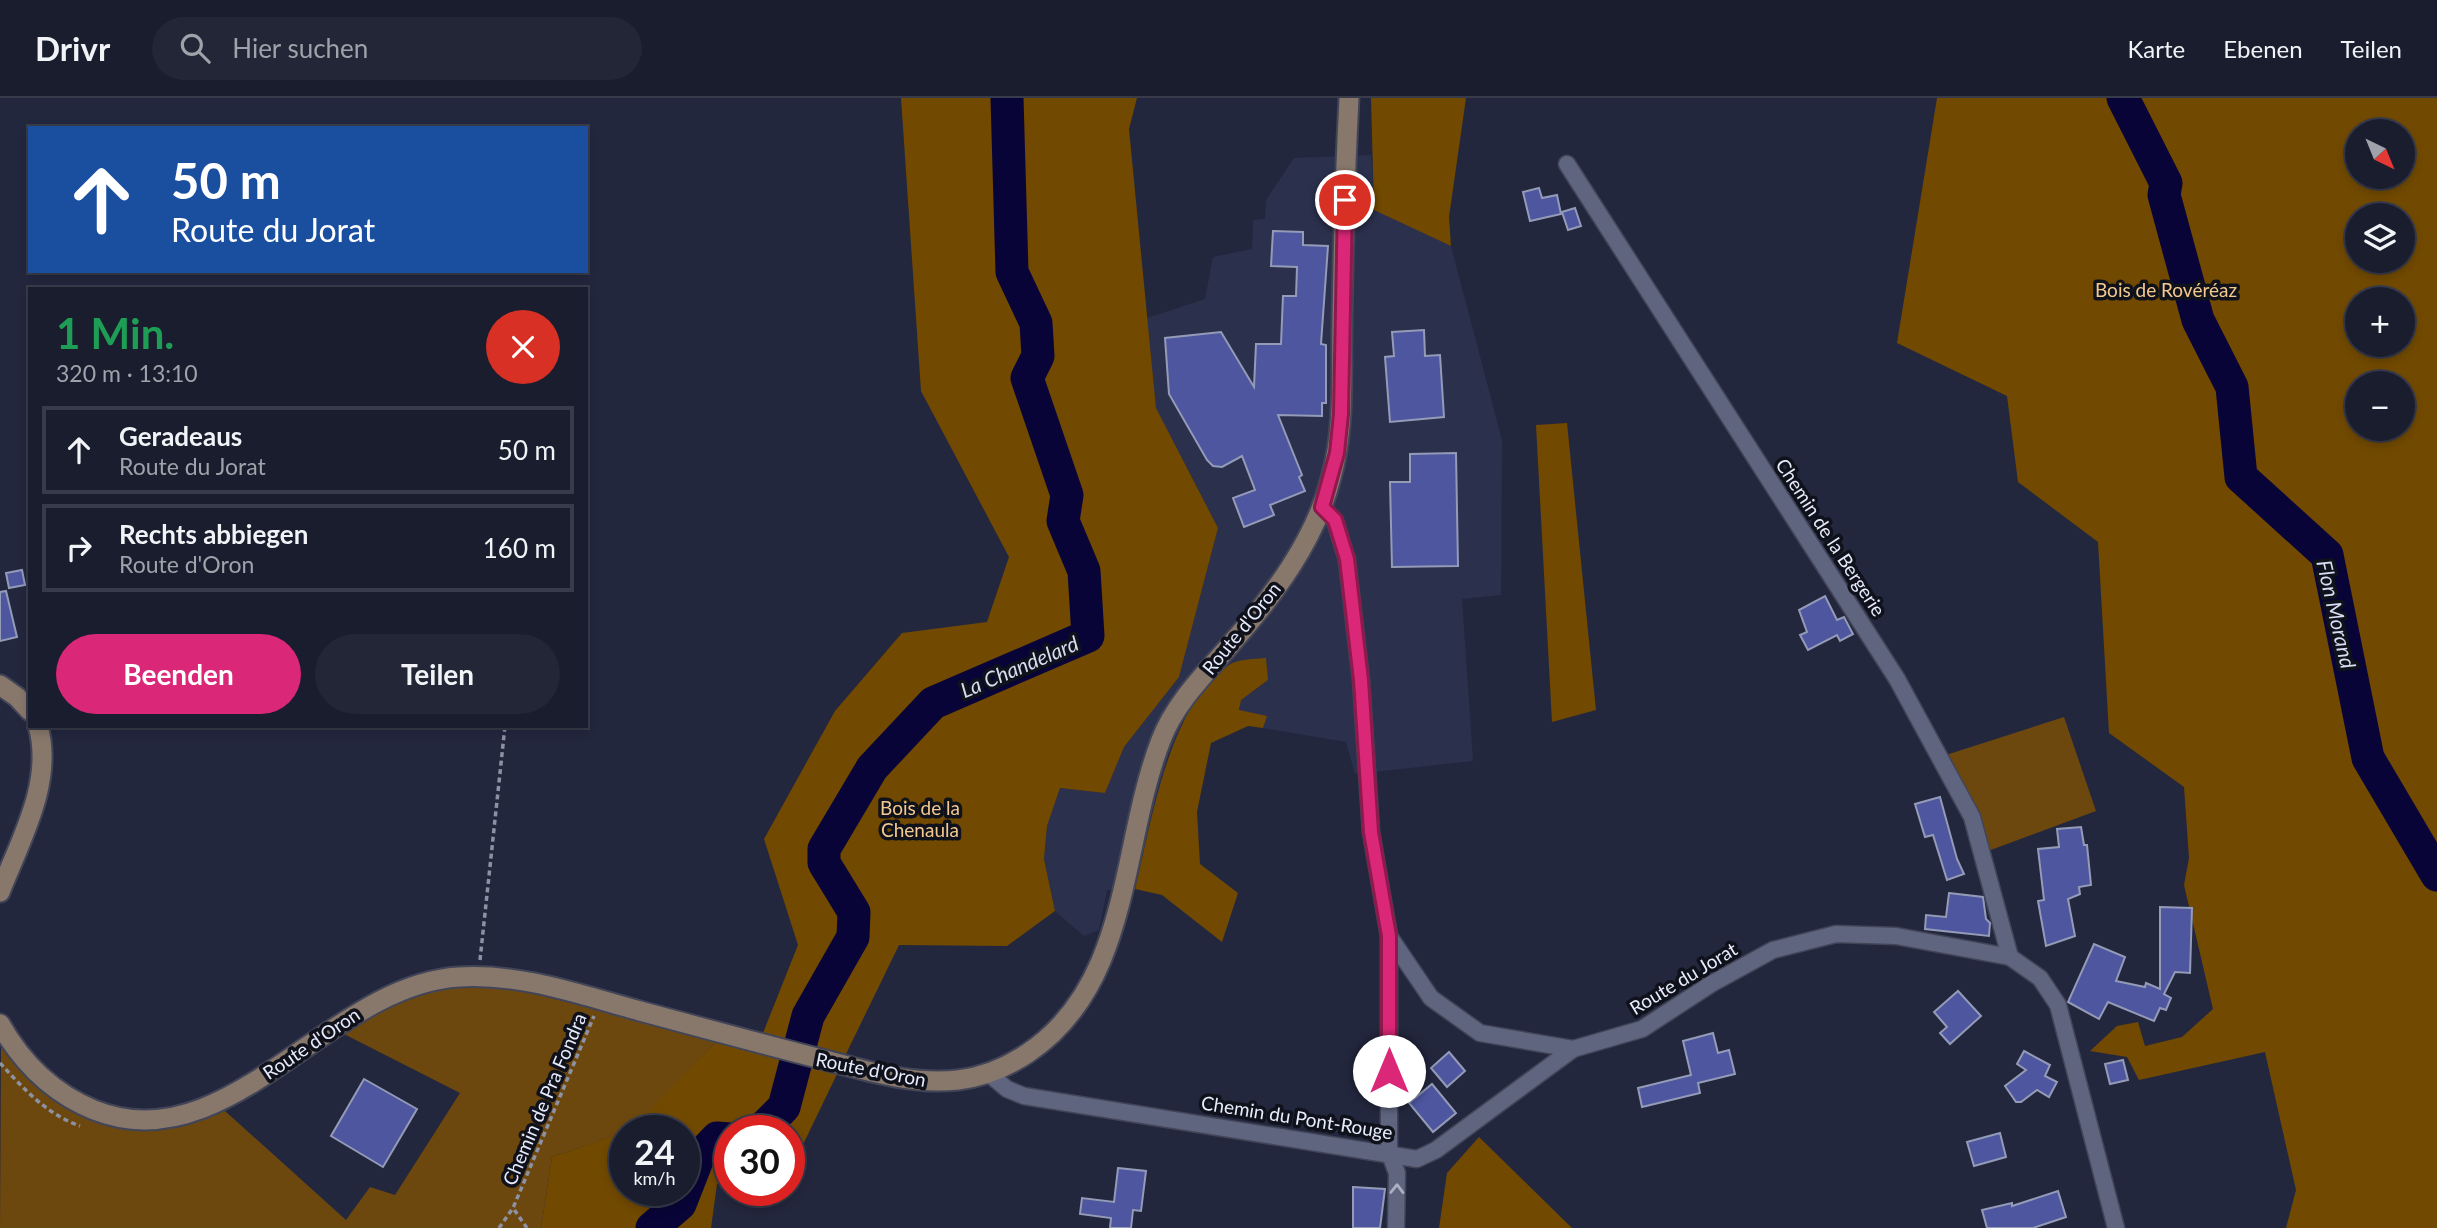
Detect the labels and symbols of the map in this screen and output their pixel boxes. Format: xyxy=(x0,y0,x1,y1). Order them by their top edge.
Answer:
north arrow xyxy=(2345,119,2415,189)
pin xyxy=(1315,170,1375,230)
park label: Bois de Rovéréaz xyxy=(2095,278,2237,301)
street label: Chemin de la Bergerie xyxy=(1771,454,1891,620)
water label: Flon Morand xyxy=(2312,557,2362,671)
street label: Route d'Oron xyxy=(1197,577,1285,679)
water label: La Chandelard xyxy=(956,630,1082,702)
park label: Bois de la Chenaula xyxy=(880,796,960,841)
street label: Route du Jorat xyxy=(1625,937,1741,1019)
street label: Route d'Oron xyxy=(258,1002,364,1084)
street label: Chemin de Pra Fondra xyxy=(497,1009,591,1189)
position arrow xyxy=(1352,1034,1426,1108)
street label: Route d'Oron xyxy=(814,1047,928,1091)
street label: Chemin du Pont-Rouge xyxy=(1200,1091,1394,1143)
speed limit sign: 30 xyxy=(714,1115,805,1206)
one-way arrow xyxy=(1389,1184,1405,1194)

